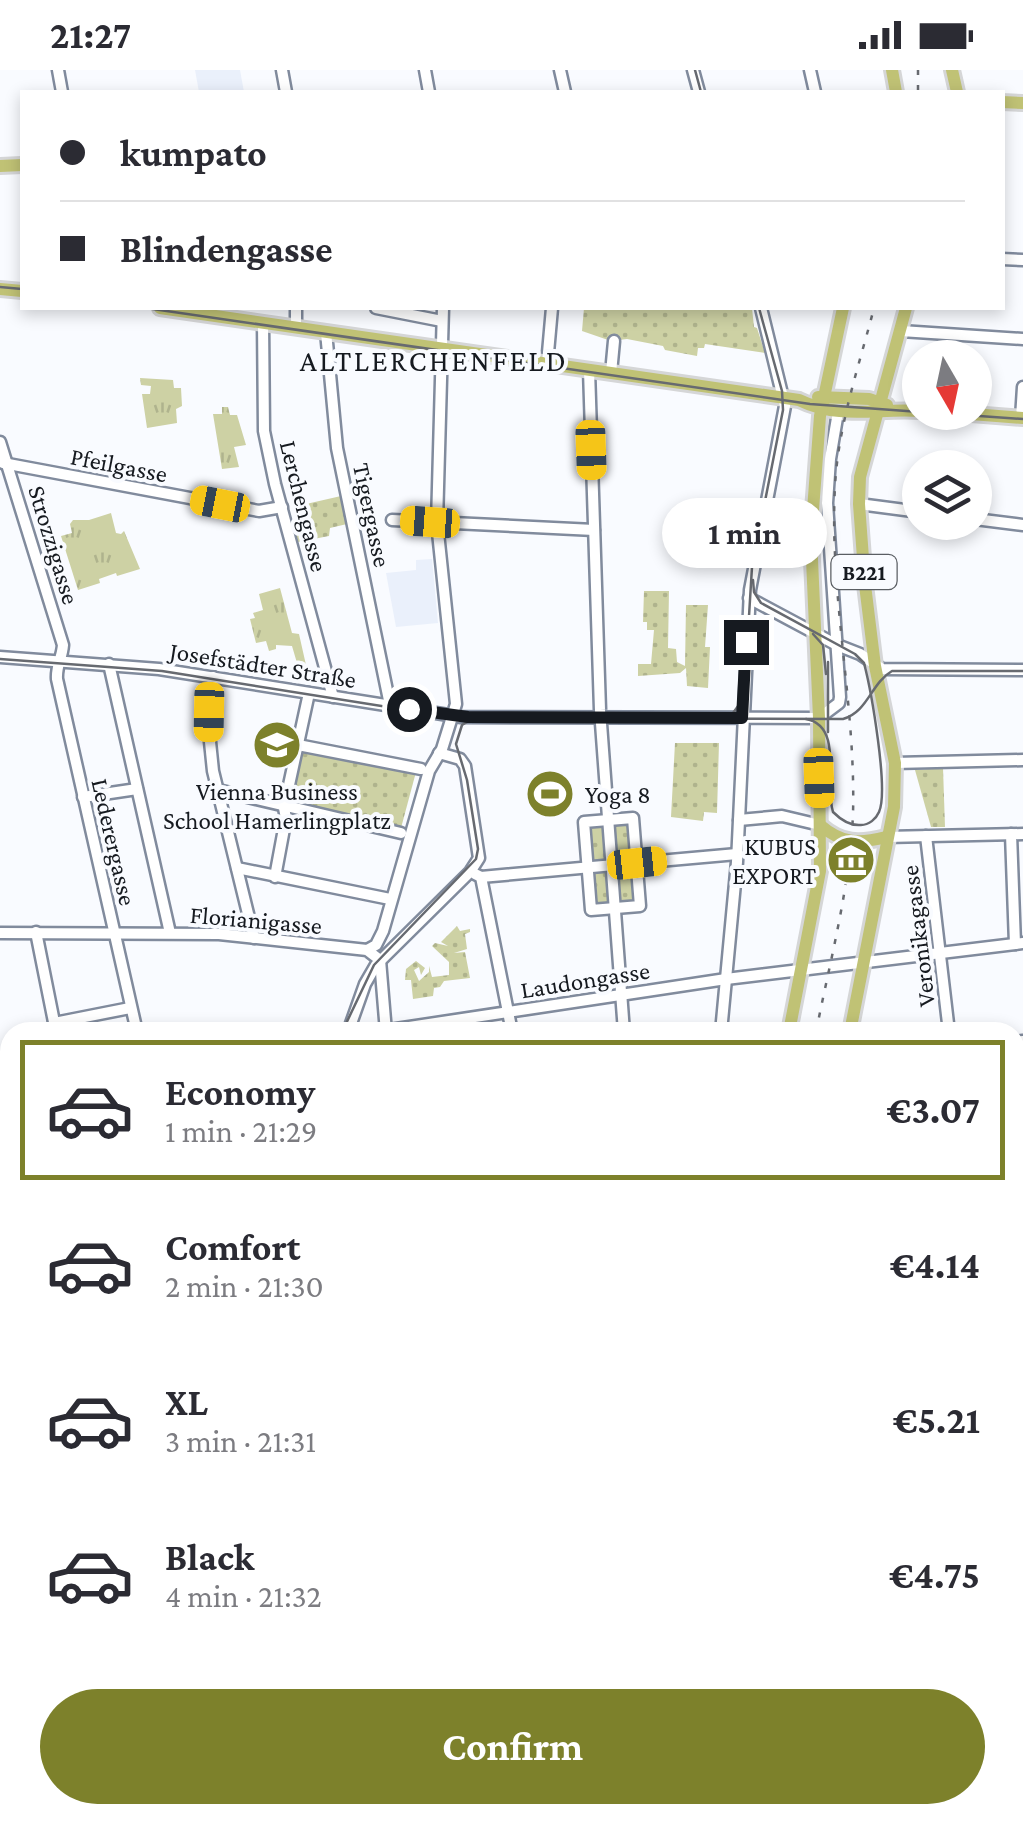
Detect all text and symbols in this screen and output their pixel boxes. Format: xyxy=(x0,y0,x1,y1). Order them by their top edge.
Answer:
text: 21:27 xyxy=(50,14,131,56)
text: kumpato xyxy=(120,132,267,174)
text: Blindengasse xyxy=(120,228,333,270)
north arrow xyxy=(902,340,992,430)
map controls xyxy=(902,340,992,540)
district label: ALTLERCHENFELD xyxy=(300,344,568,377)
car xyxy=(575,419,607,481)
street label: Lerchengasse xyxy=(274,438,333,575)
street label: Pfeilgasse xyxy=(68,442,170,489)
button: layers xyxy=(902,450,992,540)
street label: Tigergasse xyxy=(347,460,396,570)
street label: Strozzigasse xyxy=(22,482,85,608)
car xyxy=(188,484,252,524)
callout: 1 min xyxy=(664,497,828,567)
car xyxy=(399,505,461,539)
text: 1 min xyxy=(708,515,781,551)
road number: B221 xyxy=(832,555,896,589)
route end xyxy=(724,620,769,665)
street label: Josefstädter Straße xyxy=(166,637,358,694)
car xyxy=(193,682,225,742)
route start xyxy=(387,687,432,732)
school or university icon: Vienna Business School Hamerlingplatz xyxy=(251,719,303,771)
car xyxy=(803,747,835,809)
sports icon: Yoga 8 xyxy=(524,768,576,820)
street label: Lederergasse xyxy=(85,776,142,908)
place label: Vienna Business School Hamerlingplatz xyxy=(163,778,391,835)
place label: Yoga 8 xyxy=(585,781,651,809)
place label: KUBUS EXPORT xyxy=(732,833,816,889)
museum icon: KUBUS EXPORT xyxy=(825,834,877,886)
car xyxy=(606,845,668,881)
street label: Veronikagasse xyxy=(896,864,941,1008)
street label: Florianigasse xyxy=(189,901,323,940)
street label: Laudongasse xyxy=(518,956,652,1005)
icon: car xyxy=(45,1065,135,1155)
text: Economy xyxy=(165,1071,315,1113)
text: €3.07 xyxy=(886,1089,980,1131)
text: 1 min · 21:29 xyxy=(165,1113,317,1149)
icon: car xyxy=(45,1220,135,1310)
text: Comfort xyxy=(165,1226,301,1268)
text: €4.14 xyxy=(890,1244,980,1286)
text: 2 min · 21:30 xyxy=(165,1268,324,1304)
icon: car xyxy=(45,1375,135,1465)
text: XL xyxy=(165,1381,208,1423)
text: €5.21 xyxy=(893,1399,980,1441)
text: 3 min · 21:31 xyxy=(165,1423,316,1459)
icon: car xyxy=(45,1530,135,1620)
text: Black xyxy=(165,1536,254,1578)
text: €4.75 xyxy=(889,1554,980,1596)
text: 4 min · 21:32 xyxy=(165,1578,322,1614)
button: Confirm xyxy=(40,1689,985,1804)

